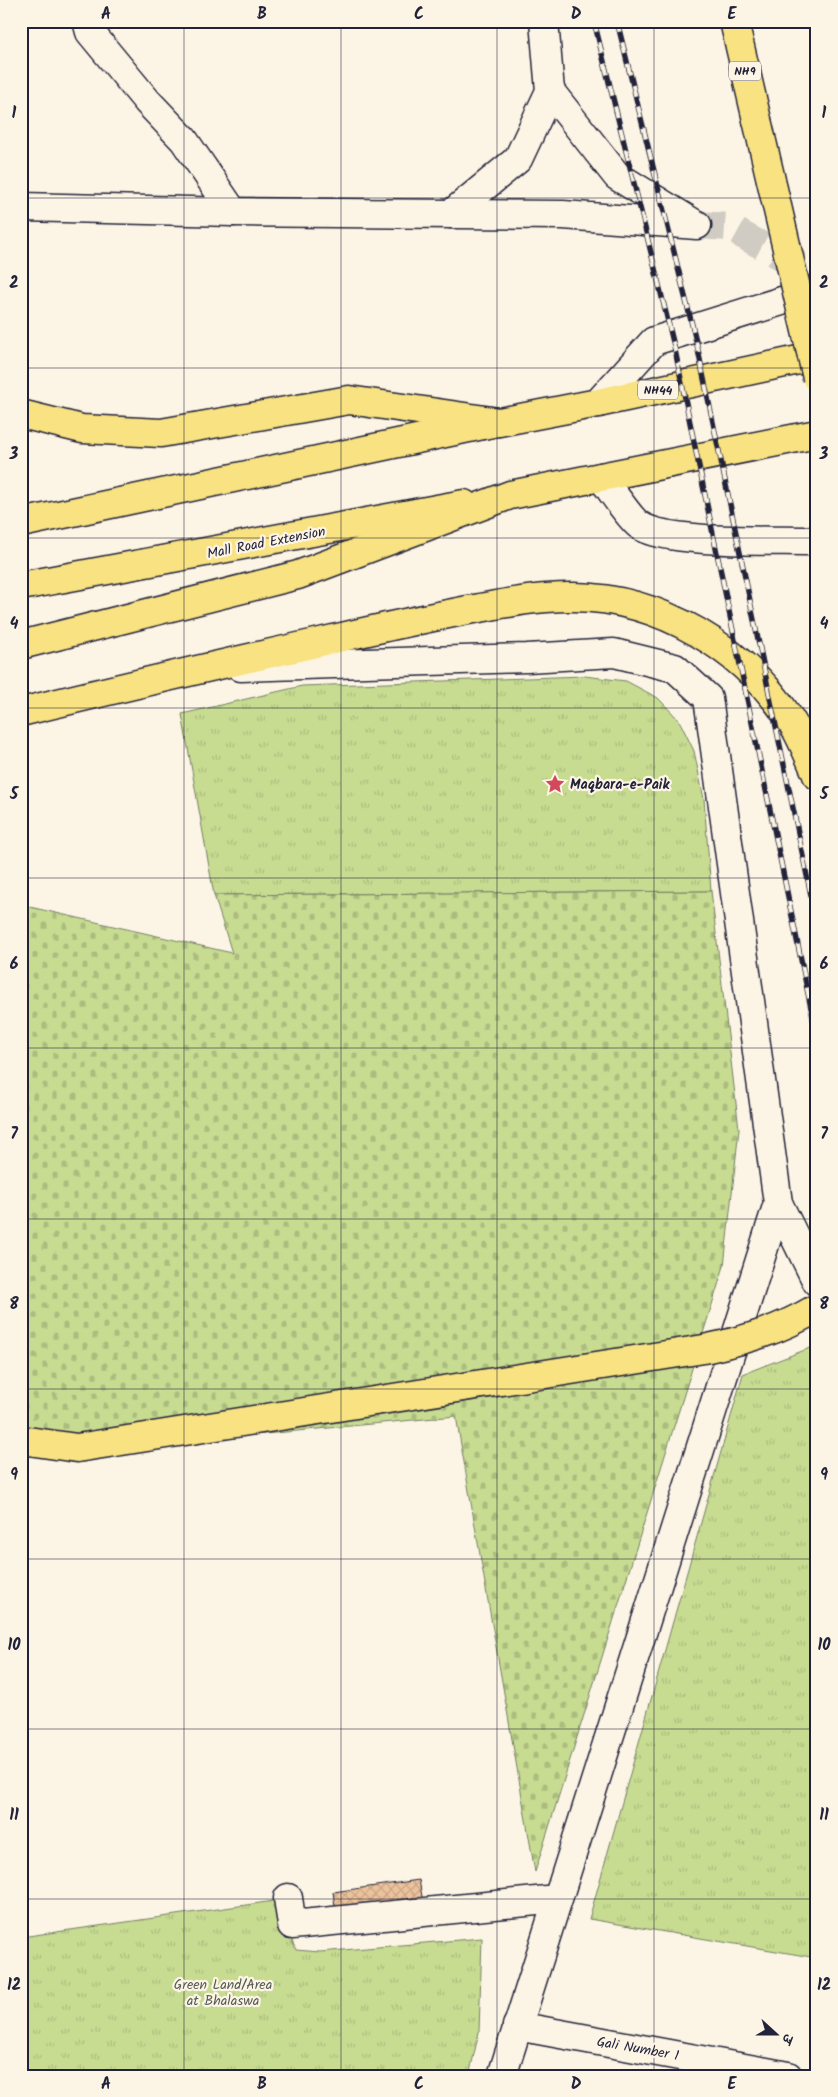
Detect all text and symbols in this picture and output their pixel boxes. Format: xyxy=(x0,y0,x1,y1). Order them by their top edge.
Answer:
text: A xyxy=(101,2,111,27)
text: B xyxy=(257,2,267,27)
text: C xyxy=(414,2,424,27)
text: D xyxy=(571,2,582,27)
text: E xyxy=(728,2,738,27)
road number: NH9 xyxy=(729,61,761,80)
text: 1 xyxy=(12,101,17,126)
text: 1 xyxy=(822,101,827,126)
text: 2 xyxy=(9,271,19,296)
text: 2 xyxy=(819,271,829,296)
road number: NH44 xyxy=(638,380,678,400)
text: 3 xyxy=(9,442,19,467)
text: 3 xyxy=(819,442,829,467)
street label: Mall Road Extension xyxy=(205,521,327,565)
text: 4 xyxy=(10,612,19,637)
text: 4 xyxy=(820,612,829,637)
place icon: Maqbara-e-Paik xyxy=(544,773,566,795)
place label: Maqbara-e-Paik xyxy=(570,774,670,796)
text: 5 xyxy=(9,782,20,807)
text: 5 xyxy=(819,782,830,807)
text: 6 xyxy=(10,952,19,977)
text: 6 xyxy=(820,952,829,977)
text: 7 xyxy=(10,1122,18,1147)
text: 7 xyxy=(820,1122,828,1147)
text: 8 xyxy=(9,1292,19,1317)
text: 8 xyxy=(819,1292,829,1317)
text: 9 xyxy=(10,1463,18,1488)
text: 9 xyxy=(820,1463,828,1488)
text: 10 xyxy=(7,1633,21,1658)
text: 10 xyxy=(817,1633,831,1658)
text: 11 xyxy=(9,1803,19,1828)
text: 11 xyxy=(819,1803,829,1828)
text: 12 xyxy=(7,1973,21,1998)
text: 12 xyxy=(817,1973,831,1998)
park label: Green Land/Area at Bhalaswa xyxy=(174,1974,272,2012)
north arrow xyxy=(750,2010,800,2060)
text: उ xyxy=(774,2030,799,2049)
street label: Gali Number 1 xyxy=(595,2031,681,2067)
text: A xyxy=(101,2072,111,2097)
text: B xyxy=(257,2072,267,2097)
text: C xyxy=(414,2072,424,2097)
text: D xyxy=(571,2072,582,2097)
text: E xyxy=(728,2072,738,2097)

